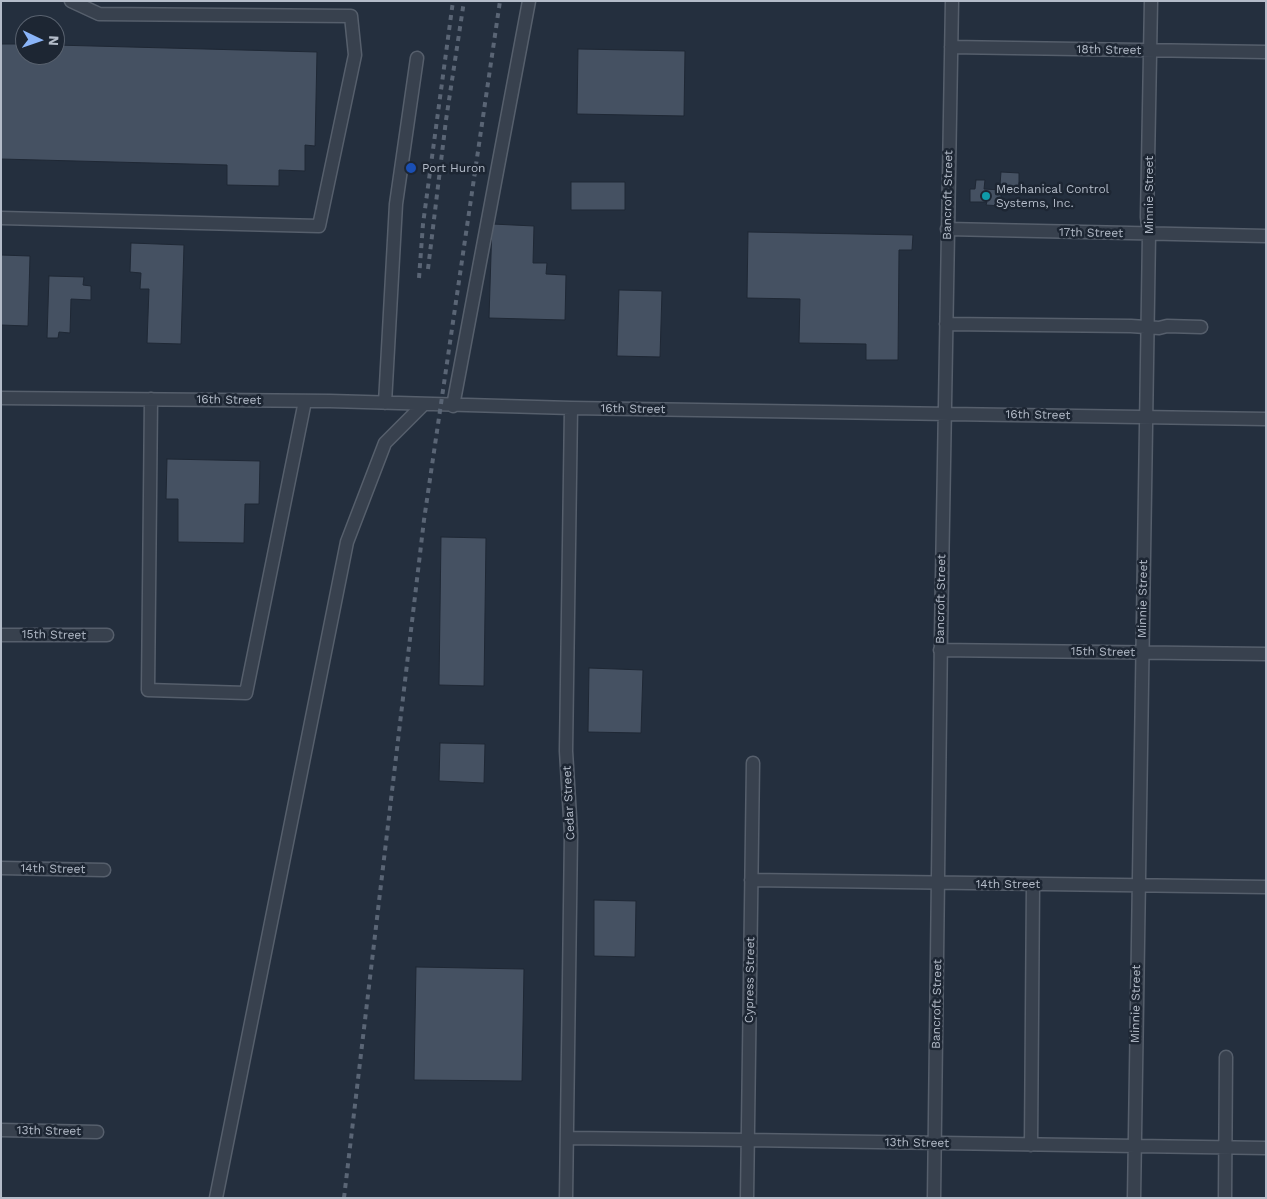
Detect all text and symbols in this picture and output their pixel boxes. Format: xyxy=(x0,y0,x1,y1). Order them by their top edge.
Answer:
north arrow xyxy=(15,15,65,65)
text: N xyxy=(46,35,62,46)
street label: 18th Street xyxy=(1077,42,1141,58)
street label: Bancroft Street xyxy=(940,150,956,240)
street label: Minnie Street xyxy=(1142,156,1156,234)
marker: Port Huron xyxy=(404,161,418,175)
place label: Port Huron xyxy=(422,161,486,175)
place label: Mechanical Control Systems, Inc. xyxy=(996,182,1109,210)
marker: Mechanical Control Systems, Inc. xyxy=(980,190,992,202)
street label: 17th Street xyxy=(1059,225,1123,241)
street label: 16th Street xyxy=(197,392,261,408)
street label: 16th Street xyxy=(601,401,665,417)
street label: 16th Street xyxy=(1006,407,1070,423)
street label: Bancroft Street xyxy=(933,554,949,644)
street label: Minnie Street xyxy=(1135,560,1151,638)
street label: 15th Street xyxy=(22,627,86,643)
street label: 15th Street xyxy=(1071,644,1135,660)
street label: Cedar Street xyxy=(560,765,578,841)
street label: 14th Street xyxy=(21,861,85,877)
street label: 14th Street xyxy=(976,877,1040,891)
street label: Cypress Street xyxy=(742,937,758,1023)
street label: Bancroft Street xyxy=(929,959,945,1049)
street label: Minnie Street xyxy=(1128,965,1144,1043)
street label: 13th Street xyxy=(17,1123,81,1139)
street label: 13th Street xyxy=(885,1135,949,1151)

